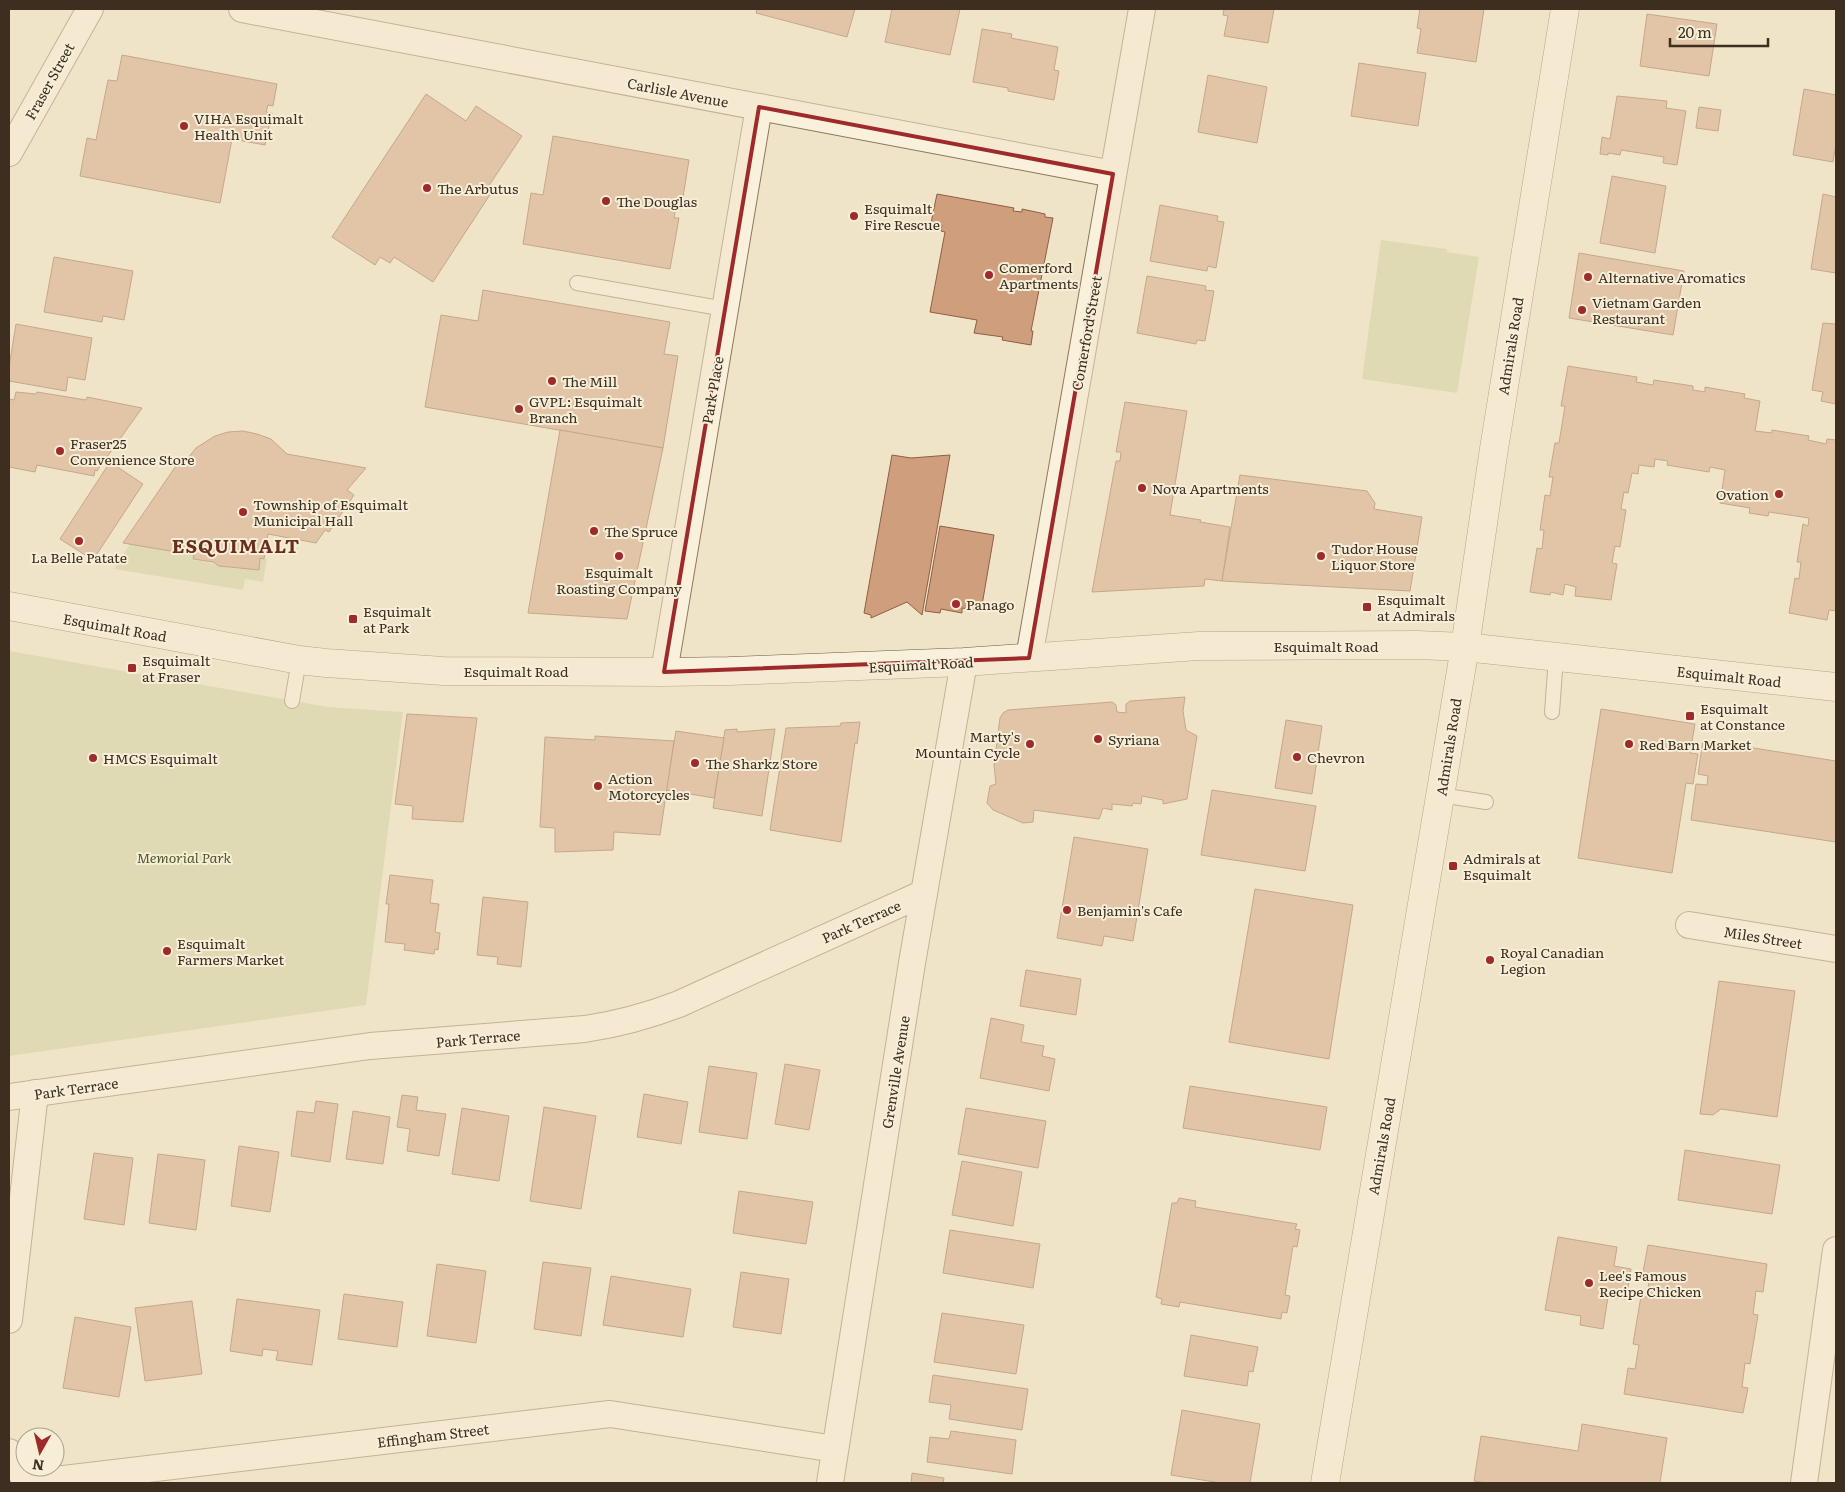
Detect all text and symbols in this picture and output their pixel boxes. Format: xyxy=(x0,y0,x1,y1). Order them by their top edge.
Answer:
scale bar xyxy=(1670,15,1768,47)
text: 20 m xyxy=(1678,20,1712,43)
street label: Fraser Street xyxy=(20,39,79,123)
street label: Carlisle Avenue xyxy=(626,72,730,112)
place label: VIHA Esquimalt Health Unit xyxy=(194,108,304,144)
marker: VIHA Esquimalt Health Unit xyxy=(178,120,190,132)
place label: The Arbutus xyxy=(437,178,518,198)
marker: The Arbutus xyxy=(421,182,433,194)
place label: The Douglas xyxy=(616,191,697,211)
marker: The Douglas xyxy=(600,195,612,207)
place label: Esquimalt Fire Rescue xyxy=(864,198,940,234)
marker: Esquimalt Fire Rescue xyxy=(848,210,860,222)
place label: Comerford Apartments xyxy=(999,257,1078,293)
place label: Alternative Aromatics xyxy=(1598,267,1745,287)
marker: Comerford Apartments xyxy=(983,269,995,281)
marker: Alternative Aromatics xyxy=(1582,271,1594,283)
street label: Comerford Street xyxy=(1066,274,1106,392)
place label: Vietnam Garden Restaurant xyxy=(1592,292,1702,328)
street label: Admirals Road xyxy=(1492,295,1528,396)
marker: Vietnam Garden Restaurant xyxy=(1576,304,1588,316)
street label: Park Place xyxy=(696,355,728,425)
place label: The Mill xyxy=(562,371,618,391)
marker: The Mill xyxy=(546,375,558,387)
place label: GVPL: Esquimalt Branch xyxy=(529,391,643,427)
marker: GVPL: Esquimalt Branch xyxy=(513,403,525,415)
place label: Fraser25 Convenience Store xyxy=(70,433,194,469)
marker: Fraser25 Convenience Store xyxy=(54,445,66,457)
place label: Nova Apartments xyxy=(1152,478,1269,498)
marker: Nova Apartments xyxy=(1136,482,1148,494)
place label: Ovation xyxy=(1716,484,1769,504)
marker: Ovation xyxy=(1773,488,1785,500)
place label: Township of Esquimalt Municipal Hall xyxy=(253,494,408,530)
marker: Township of Esquimalt Municipal Hall xyxy=(237,506,249,518)
place label: The Spruce xyxy=(604,521,678,541)
marker: The Spruce xyxy=(588,525,600,537)
district label: ESQUIMALT xyxy=(172,531,300,559)
marker: La Belle Patate xyxy=(73,535,85,547)
place label: Tudor House Liquor Store xyxy=(1331,538,1418,574)
place label: La Belle Patate xyxy=(31,547,127,567)
marker: Esquimalt Roasting Company xyxy=(613,550,625,562)
marker: Tudor House Liquor Store xyxy=(1315,550,1327,562)
place label: Esquimalt Roasting Company xyxy=(556,562,683,598)
place label: Esquimalt at Admirals xyxy=(1377,589,1455,625)
place label: Panago xyxy=(966,594,1014,614)
marker: Panago xyxy=(950,598,962,610)
place label: Esquimalt at Park xyxy=(363,601,432,637)
marker: Esquimalt at Admirals xyxy=(1361,601,1373,613)
street label: Esquimalt Road xyxy=(61,608,169,646)
marker: Esquimalt at Park xyxy=(347,613,359,625)
street label: Esquimalt Road xyxy=(1273,636,1379,656)
place label: Esquimalt at Fraser xyxy=(142,650,211,686)
street label: Esquimalt Road xyxy=(868,651,974,677)
street label: Esquimalt Road xyxy=(463,661,569,681)
street label: Esquimalt Road xyxy=(1676,661,1783,691)
marker: Esquimalt at Fraser xyxy=(126,662,138,674)
street label: Admirals Road xyxy=(1430,696,1466,797)
place label: Esquimalt at Constance xyxy=(1700,698,1785,734)
marker: Esquimalt at Constance xyxy=(1684,710,1696,722)
place label: Marty's Mountain Cycle xyxy=(915,726,1020,762)
place label: Syriana xyxy=(1108,729,1160,749)
marker: Syriana xyxy=(1092,733,1104,745)
place label: Red Barn Market xyxy=(1639,734,1752,754)
marker: Marty's Mountain Cycle xyxy=(1024,738,1036,750)
marker: Red Barn Market xyxy=(1623,738,1635,750)
place label: Chevron xyxy=(1307,747,1365,767)
place label: HMCS Esquimalt xyxy=(103,748,218,768)
marker: Chevron xyxy=(1291,751,1303,763)
marker: HMCS Esquimalt xyxy=(87,752,99,764)
place label: The Sharkz Store xyxy=(705,753,817,773)
marker: The Sharkz Store xyxy=(689,757,701,769)
place label: Action Motorcycles xyxy=(608,768,689,804)
marker: Action Motorcycles xyxy=(592,780,604,792)
park label: Memorial Park xyxy=(137,847,231,867)
place label: Admirals at Esquimalt xyxy=(1463,848,1541,884)
marker: Admirals at Esquimalt xyxy=(1447,860,1459,872)
street label: Park Terrace xyxy=(818,895,904,947)
place label: Benjamin's Cafe xyxy=(1077,900,1183,920)
marker: Benjamin's Cafe xyxy=(1061,904,1073,916)
street label: Miles Street xyxy=(1722,921,1804,953)
place label: Esquimalt Farmers Market xyxy=(177,933,284,969)
place label: Royal Canadian Legion xyxy=(1500,942,1604,978)
marker: Esquimalt Farmers Market xyxy=(161,945,173,957)
marker: Royal Canadian Legion xyxy=(1484,954,1496,966)
street label: Grenville Avenue xyxy=(876,1014,914,1130)
street label: Park Terrace xyxy=(435,1024,521,1052)
street label: Park Terrace xyxy=(33,1072,119,1104)
street label: Admirals Road xyxy=(1363,1095,1400,1196)
place label: Lee's Famous Recipe Chicken xyxy=(1599,1265,1702,1301)
marker: Lee's Famous Recipe Chicken xyxy=(1583,1277,1595,1289)
street label: Effingham Street xyxy=(376,1418,491,1452)
north arrow xyxy=(15,1427,65,1477)
text: N xyxy=(31,1455,45,1477)

